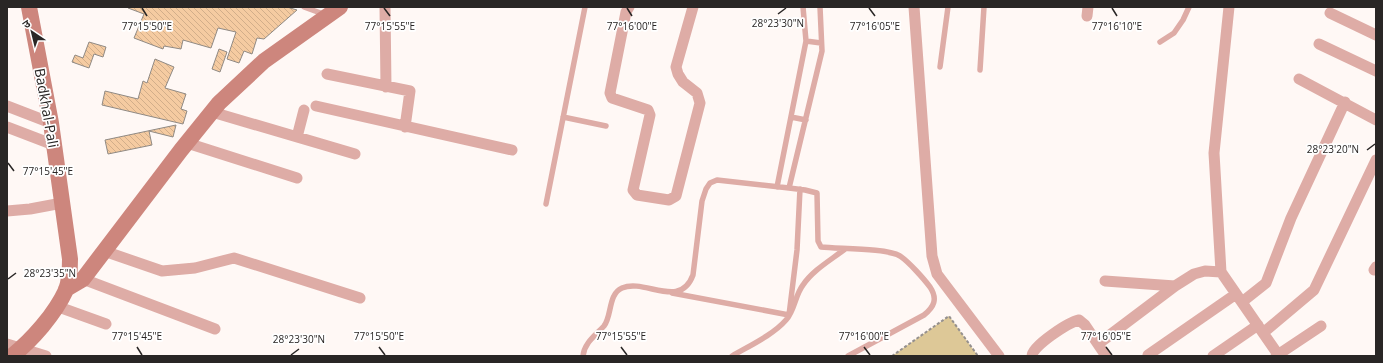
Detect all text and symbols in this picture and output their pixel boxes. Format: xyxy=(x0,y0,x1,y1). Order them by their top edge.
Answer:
north arrow xyxy=(12,12,52,52)
text: उ xyxy=(19,15,33,31)
text: 28°23'30"N xyxy=(752,16,804,30)
text: 77°15'50"E xyxy=(122,19,172,33)
text: 77°15'55"E xyxy=(365,19,415,33)
text: 77°16'00"E xyxy=(607,19,657,33)
text: 77°16'05"E xyxy=(850,19,900,33)
text: 77°16'10"E xyxy=(1092,19,1142,33)
street label: Badkhal-Pali xyxy=(31,67,63,149)
text: 28°23'20"N xyxy=(1307,142,1359,156)
text: 77°15'45"E xyxy=(23,164,73,178)
text: 28°23'35"N xyxy=(24,266,76,280)
text: 77°15'45"E xyxy=(112,329,162,343)
text: 77°15'50"E xyxy=(354,329,404,343)
text: 77°15'55"E xyxy=(596,329,646,343)
text: 77°16'00"E xyxy=(839,329,889,343)
text: 77°16'05"E xyxy=(1081,329,1131,343)
text: 28°23'30"N xyxy=(273,332,325,346)

